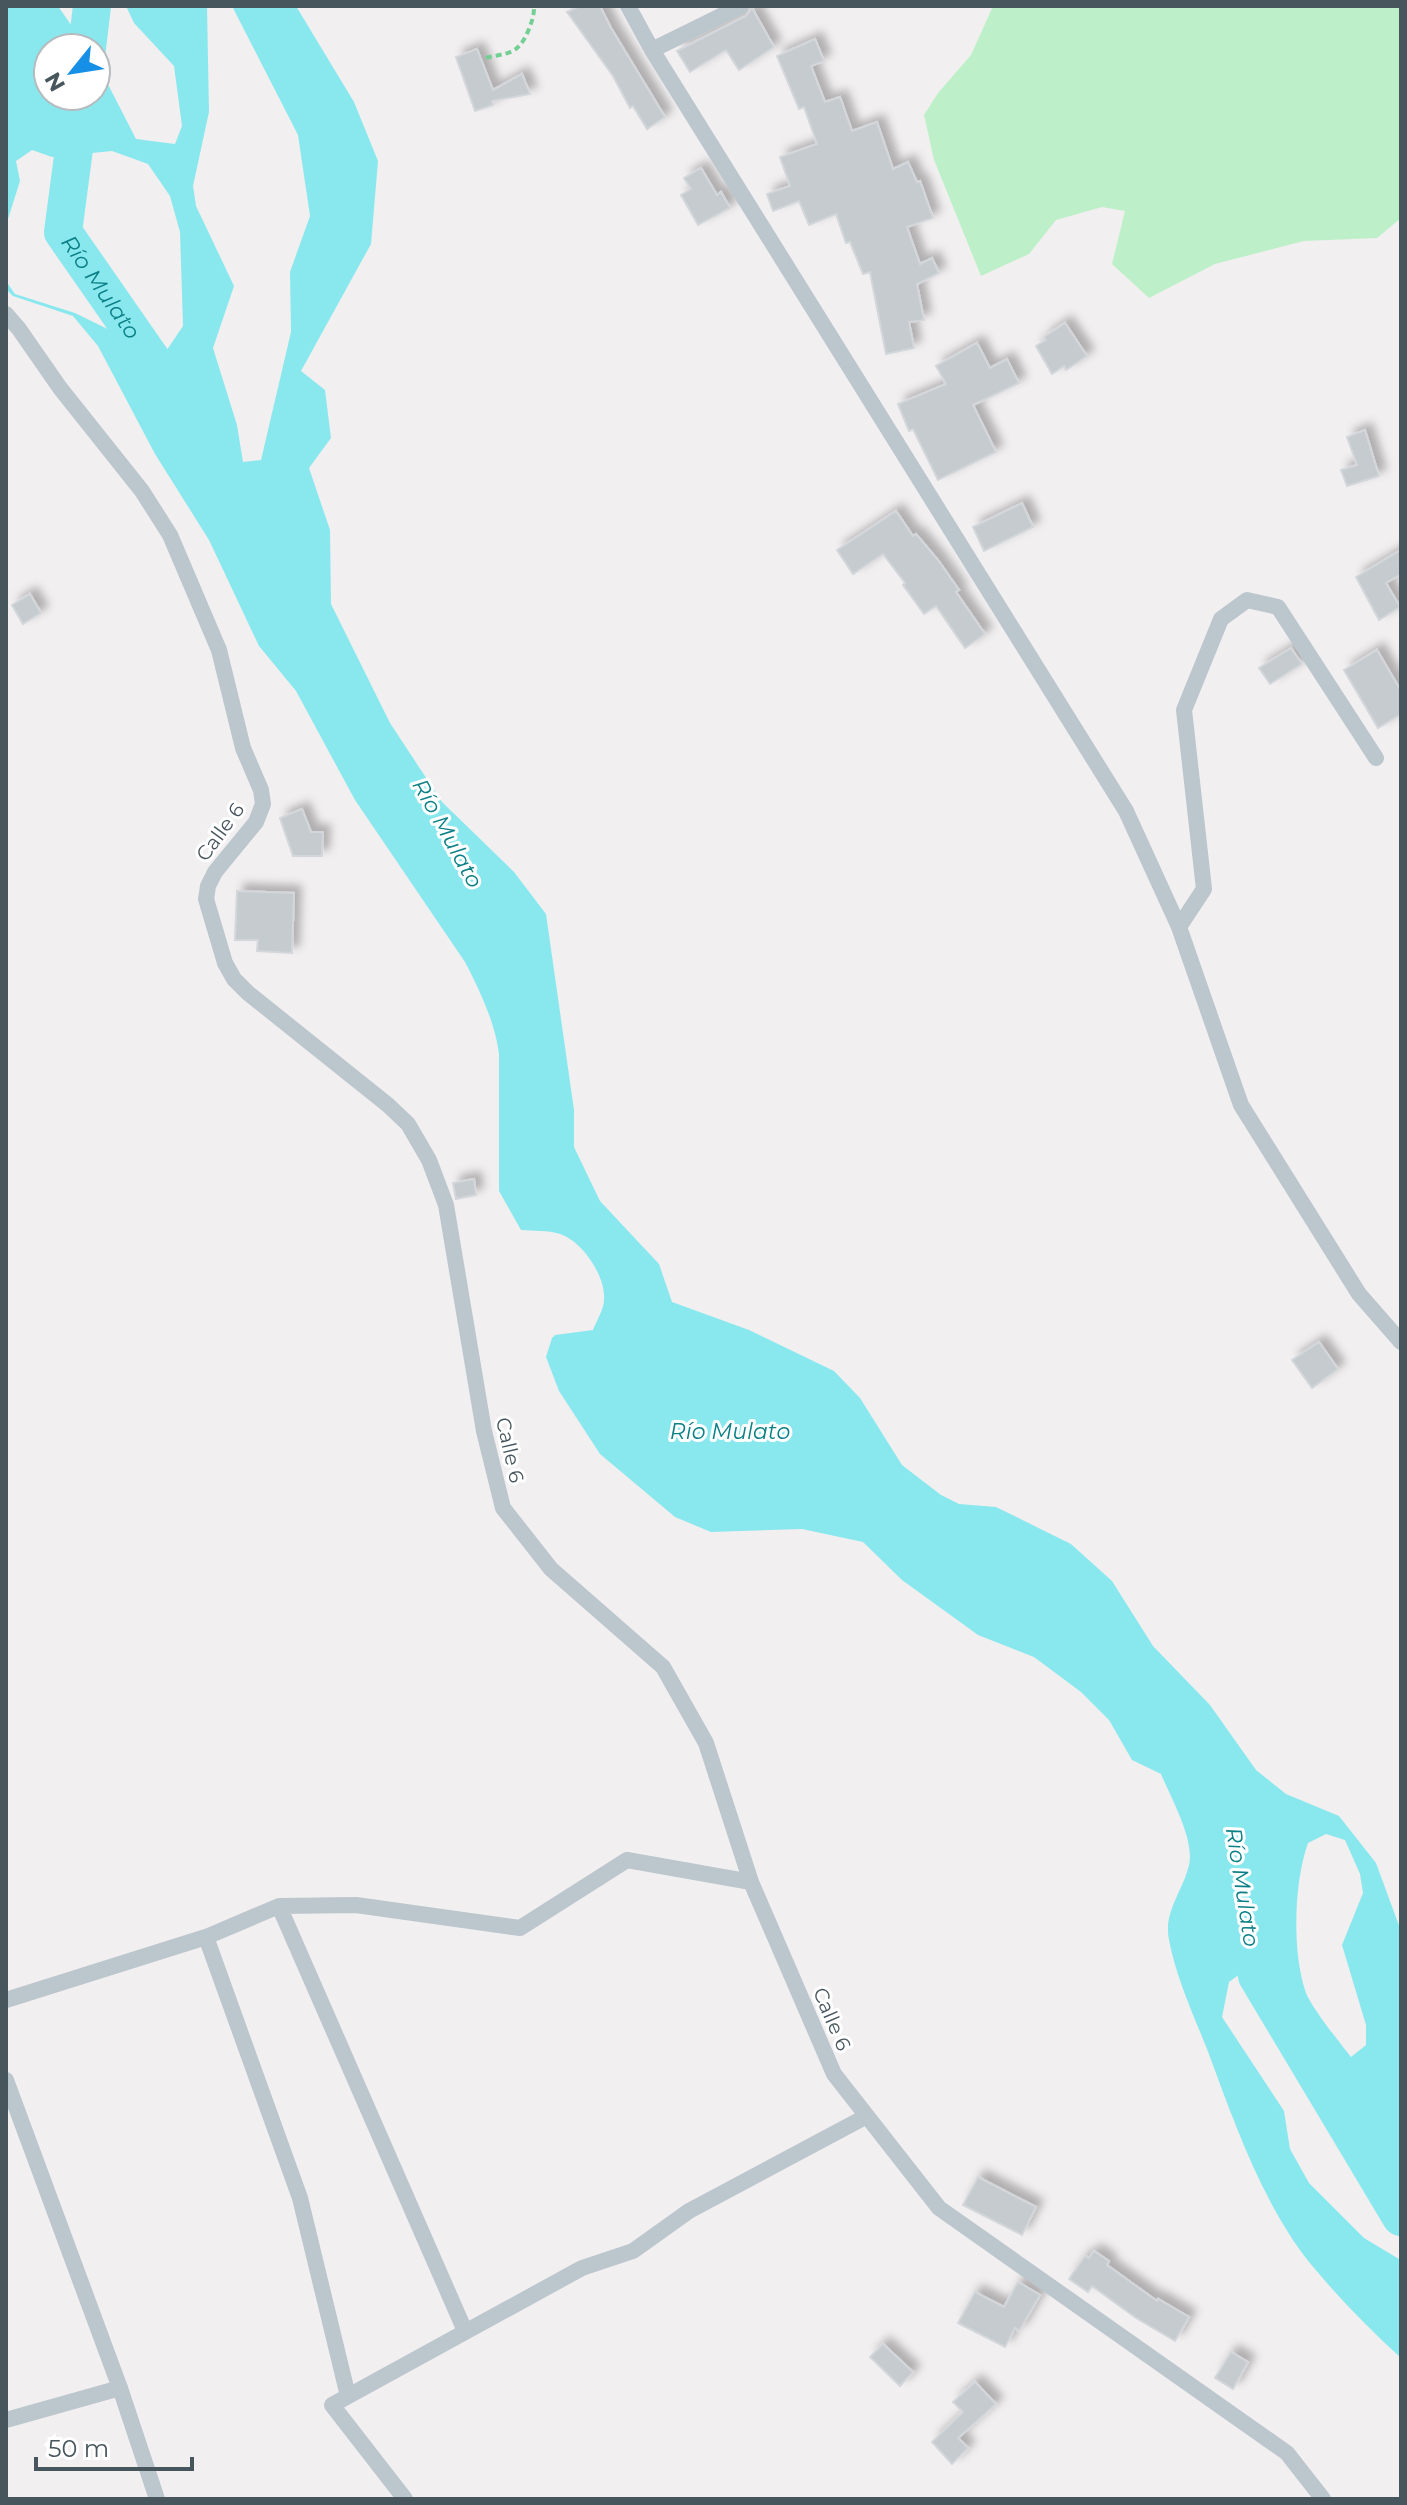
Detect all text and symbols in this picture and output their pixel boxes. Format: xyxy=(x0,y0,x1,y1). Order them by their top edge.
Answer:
north arrow xyxy=(32,32,112,112)
text: N xyxy=(39,67,71,96)
water label: Río Mulato xyxy=(55,230,146,344)
water label: Río Mulato xyxy=(407,774,489,892)
street label: Calle 6 xyxy=(191,798,249,866)
street label: Calle 6 xyxy=(491,1415,529,1485)
water label: Río Mulato xyxy=(670,1418,790,1445)
water label: Río Mulato xyxy=(1220,1826,1265,1949)
street label: Calle 6 xyxy=(808,1984,856,2054)
scale bar xyxy=(36,2421,192,2471)
text: 50 m xyxy=(48,2434,109,2463)

